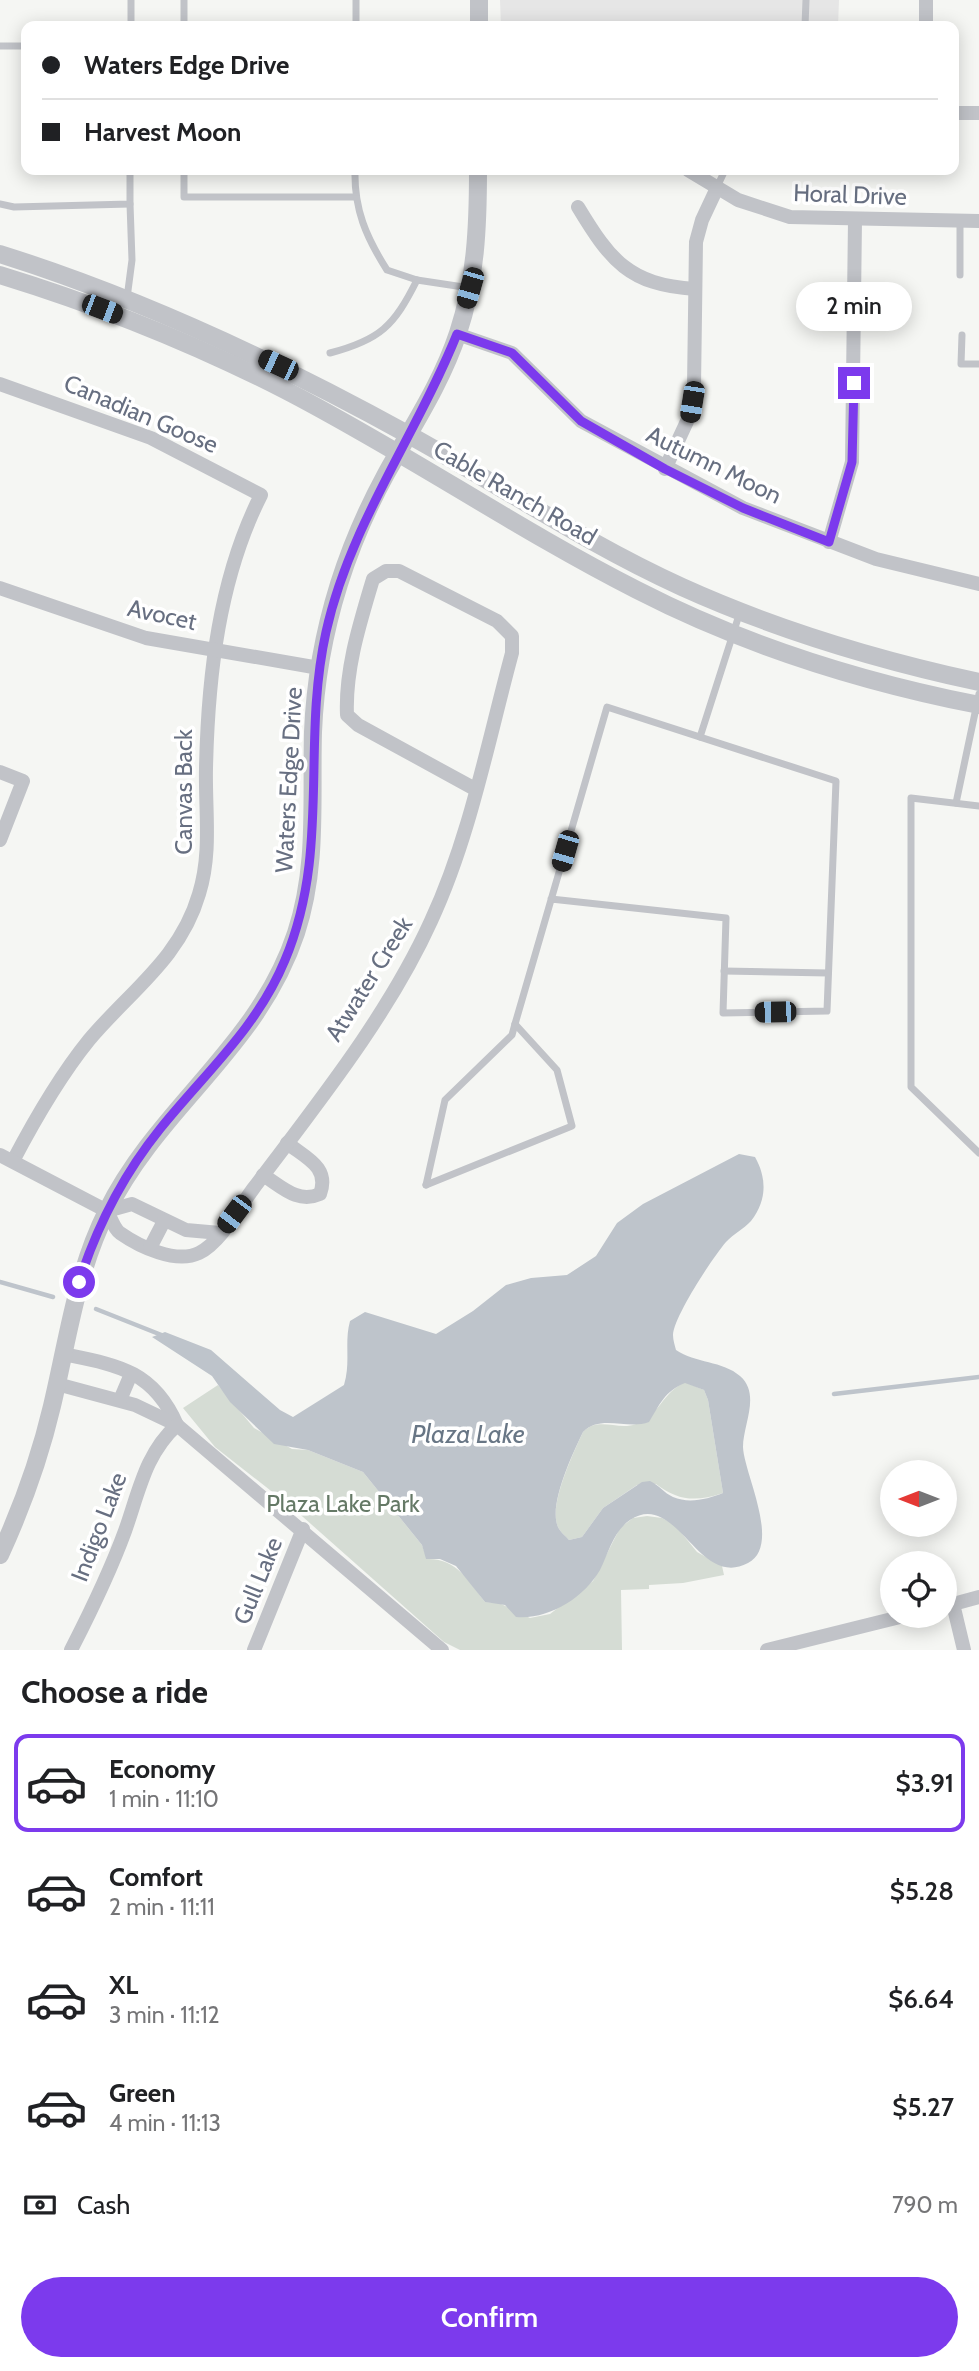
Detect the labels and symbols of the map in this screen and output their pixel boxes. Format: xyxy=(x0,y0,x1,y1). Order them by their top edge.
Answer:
street label: Horal Drive xyxy=(793,178,907,211)
car xyxy=(455,265,486,311)
callout: 2 min xyxy=(796,282,912,330)
car xyxy=(79,292,126,326)
car xyxy=(255,347,302,383)
route end xyxy=(838,367,870,399)
street label: Canadian Goose xyxy=(60,368,223,459)
car xyxy=(679,380,706,424)
street label: Autumn Moon xyxy=(642,419,786,510)
street label: Cable Ranch Road xyxy=(429,434,602,551)
street label: Avocet xyxy=(125,593,199,636)
street label: Waters Edge Drive xyxy=(269,686,308,874)
street label: Canvas Back xyxy=(169,729,198,855)
car xyxy=(550,828,581,874)
street label: Atwater Creek xyxy=(319,911,418,1046)
car xyxy=(754,1001,797,1023)
car xyxy=(213,1191,256,1237)
route start xyxy=(63,1266,95,1298)
water label: Plaza Lake xyxy=(411,1418,525,1450)
north arrow xyxy=(880,1460,957,1536)
street label: Indigo Lake xyxy=(65,1468,133,1585)
park label: Plaza Lake Park xyxy=(266,1489,420,1518)
street label: Gull Lake xyxy=(227,1533,288,1629)

